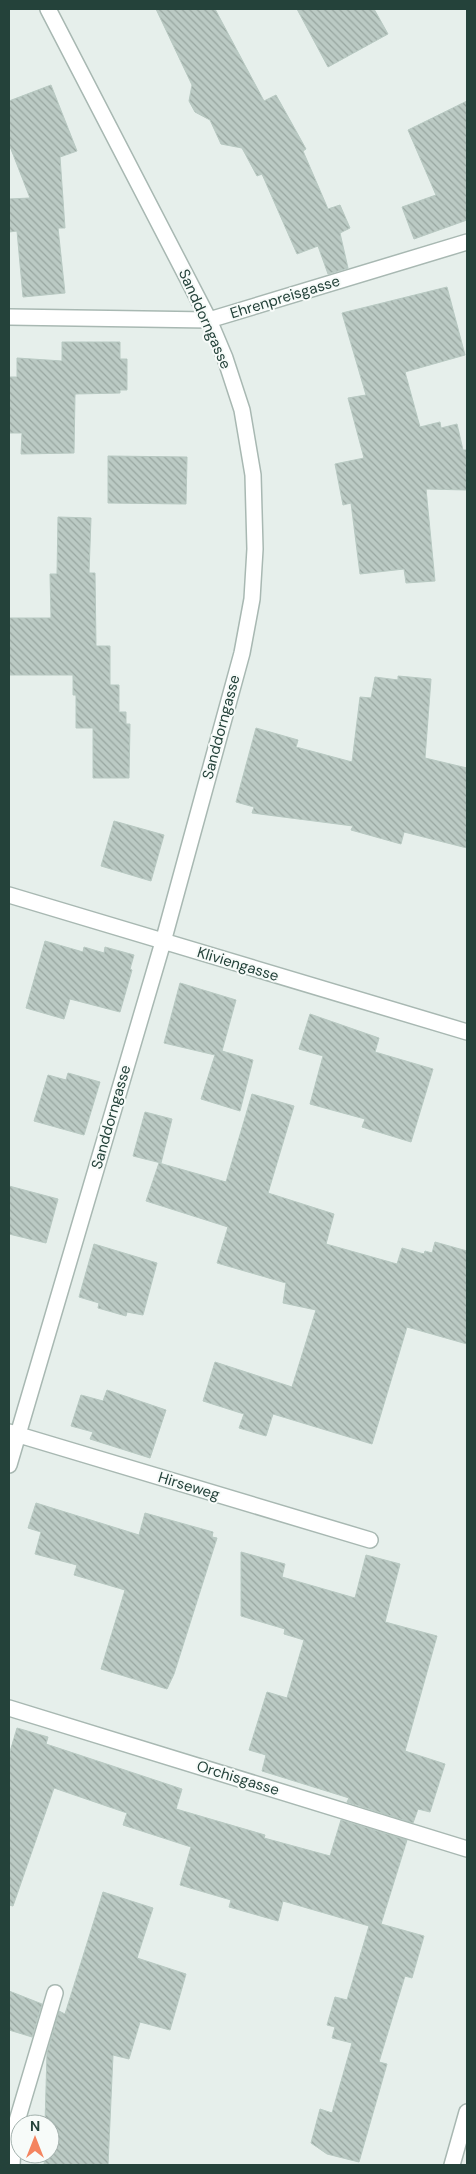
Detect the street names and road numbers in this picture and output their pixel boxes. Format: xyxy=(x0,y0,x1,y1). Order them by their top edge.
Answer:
street label: Sanddorngasse xyxy=(174,266,236,372)
street label: Ehrenpreisgasse xyxy=(228,271,342,323)
street label: Sanddorngasse xyxy=(197,673,245,781)
street label: Kliviengasse xyxy=(195,942,281,986)
street label: Sanddorngasse xyxy=(87,1063,135,1171)
street label: Hirseweg xyxy=(156,1467,222,1505)
street label: Orchisgasse xyxy=(194,1756,282,1800)

